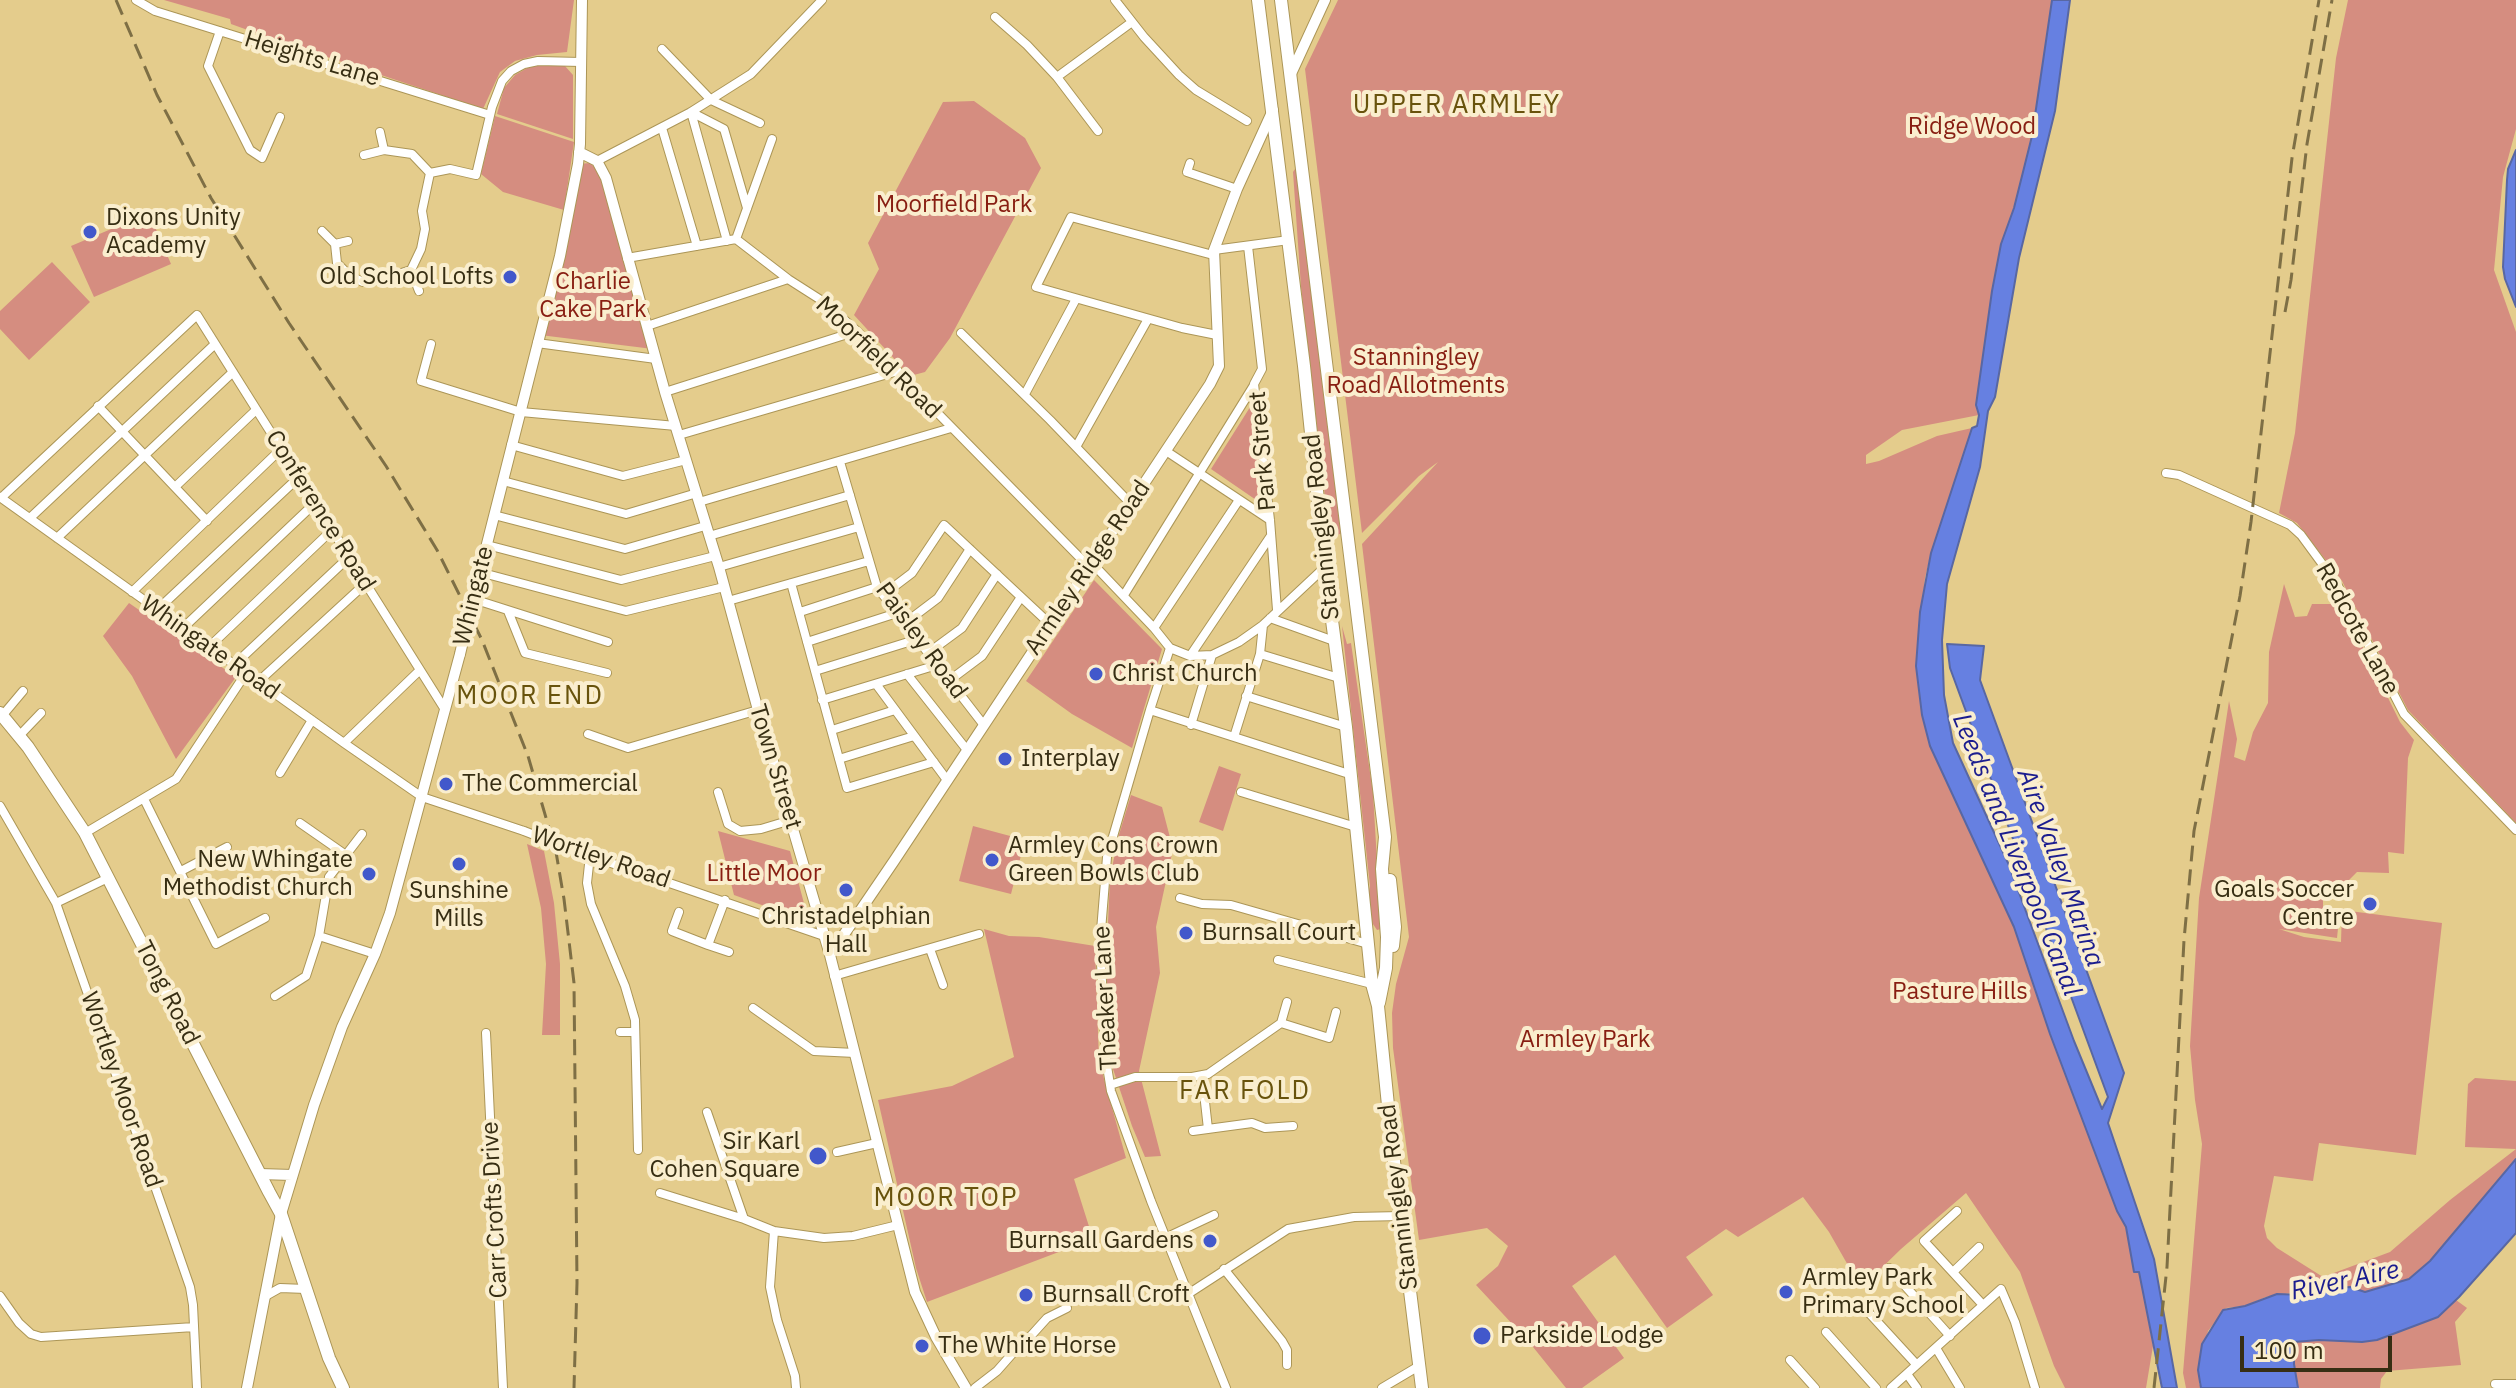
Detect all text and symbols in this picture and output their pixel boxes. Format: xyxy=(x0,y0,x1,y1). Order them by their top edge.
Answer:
street label: Heights Lane xyxy=(241,25,383,93)
district label: UPPER ARMLEY xyxy=(1353,89,1561,121)
park label: Ridge Wood xyxy=(1908,113,2036,141)
park label: Moorfield Park xyxy=(876,191,1032,219)
place label: Dixons Unity Academy xyxy=(106,204,241,260)
marker: Dixons Unity Academy xyxy=(81,223,99,241)
place label: Old School Lofts xyxy=(319,263,494,291)
marker: Old School Lofts xyxy=(501,268,519,286)
park label: Charlie Cake Park xyxy=(539,268,647,324)
street label: Moorfield Road xyxy=(809,291,947,425)
park label: Stanningley Road Allotments xyxy=(1327,344,1505,400)
street label: Park Street xyxy=(1243,390,1283,512)
street label: Conference Road xyxy=(259,425,381,597)
street label: Stanningley Road xyxy=(1298,432,1346,622)
street label: Armley Ridge Road xyxy=(1019,475,1157,661)
street label: Whingate xyxy=(448,543,500,649)
street label: Redcote Lane xyxy=(2309,558,2405,700)
street label: Paisley Road xyxy=(869,577,973,705)
street label: Whingate Road xyxy=(135,590,285,706)
place label: Christ Church xyxy=(1112,660,1258,688)
marker: Christ Church xyxy=(1087,665,1105,683)
district label: MOOR END xyxy=(456,680,604,712)
street label: Town Street xyxy=(742,701,808,833)
water label: Leeds and Liverpool Canal xyxy=(1945,709,2087,1001)
place label: Interplay xyxy=(1021,745,1120,773)
marker: Interplay xyxy=(996,750,1014,768)
water label: Aire Valley Marina xyxy=(2010,765,2110,971)
place label: The Commercial xyxy=(462,770,638,798)
marker: The Commercial xyxy=(437,775,455,793)
street label: Wortley Road xyxy=(528,821,674,895)
place label: Armley Cons Crown Green Bowls Club xyxy=(1008,832,1219,888)
place label: New Whingate Methodist Church xyxy=(163,846,353,902)
marker: Armley Cons Crown Green Bowls Club xyxy=(983,851,1001,869)
marker: Sunshine Mills xyxy=(450,855,468,873)
park label: Little Moor xyxy=(706,860,822,888)
marker: New Whingate Methodist Church xyxy=(360,865,378,883)
place label: Goals Soccer Centre xyxy=(2214,876,2354,932)
place label: Sunshine Mills xyxy=(409,877,509,933)
marker: Christadelphian Hall xyxy=(837,881,855,899)
marker: Goals Soccer Centre xyxy=(2361,895,2379,913)
place label: Christadelphian Hall xyxy=(761,903,931,959)
place label: Burnsall Court xyxy=(1202,919,1356,947)
marker: Burnsall Court xyxy=(1177,924,1195,942)
street label: Theaker Lane xyxy=(1088,925,1124,1071)
street label: Tong Road xyxy=(129,936,205,1050)
park label: Pasture Hills xyxy=(1892,978,2028,1006)
street label: Wortley Moor Road xyxy=(74,988,168,1192)
park label: Armley Park xyxy=(1520,1026,1650,1054)
district label: FAR FOLD xyxy=(1179,1075,1311,1107)
street label: Stanningley Road xyxy=(1373,1102,1425,1292)
street label: Carr Crofts Drive xyxy=(476,1121,514,1299)
place label: Sir Karl Cohen Square xyxy=(649,1128,800,1184)
marker: Sir Karl Cohen Square xyxy=(807,1145,829,1167)
district label: MOOR TOP xyxy=(873,1182,1019,1214)
place label: Burnsall Gardens xyxy=(1009,1227,1194,1255)
marker: Burnsall Gardens xyxy=(1201,1232,1219,1250)
water label: River Aire xyxy=(2288,1254,2402,1308)
place label: Armley Park Primary School xyxy=(1802,1264,1965,1320)
place label: Burnsall Croft xyxy=(1042,1281,1190,1309)
marker: Armley Park Primary School xyxy=(1777,1283,1795,1301)
marker: Burnsall Croft xyxy=(1017,1286,1035,1304)
scale bar xyxy=(2244,1320,2396,1370)
place label: Parkside Lodge xyxy=(1500,1322,1664,1350)
marker: Parkside Lodge xyxy=(1471,1325,1493,1347)
place label: The White Horse xyxy=(938,1332,1116,1360)
text: 100 m xyxy=(2254,1334,2324,1366)
marker: The White Horse xyxy=(913,1337,931,1355)

